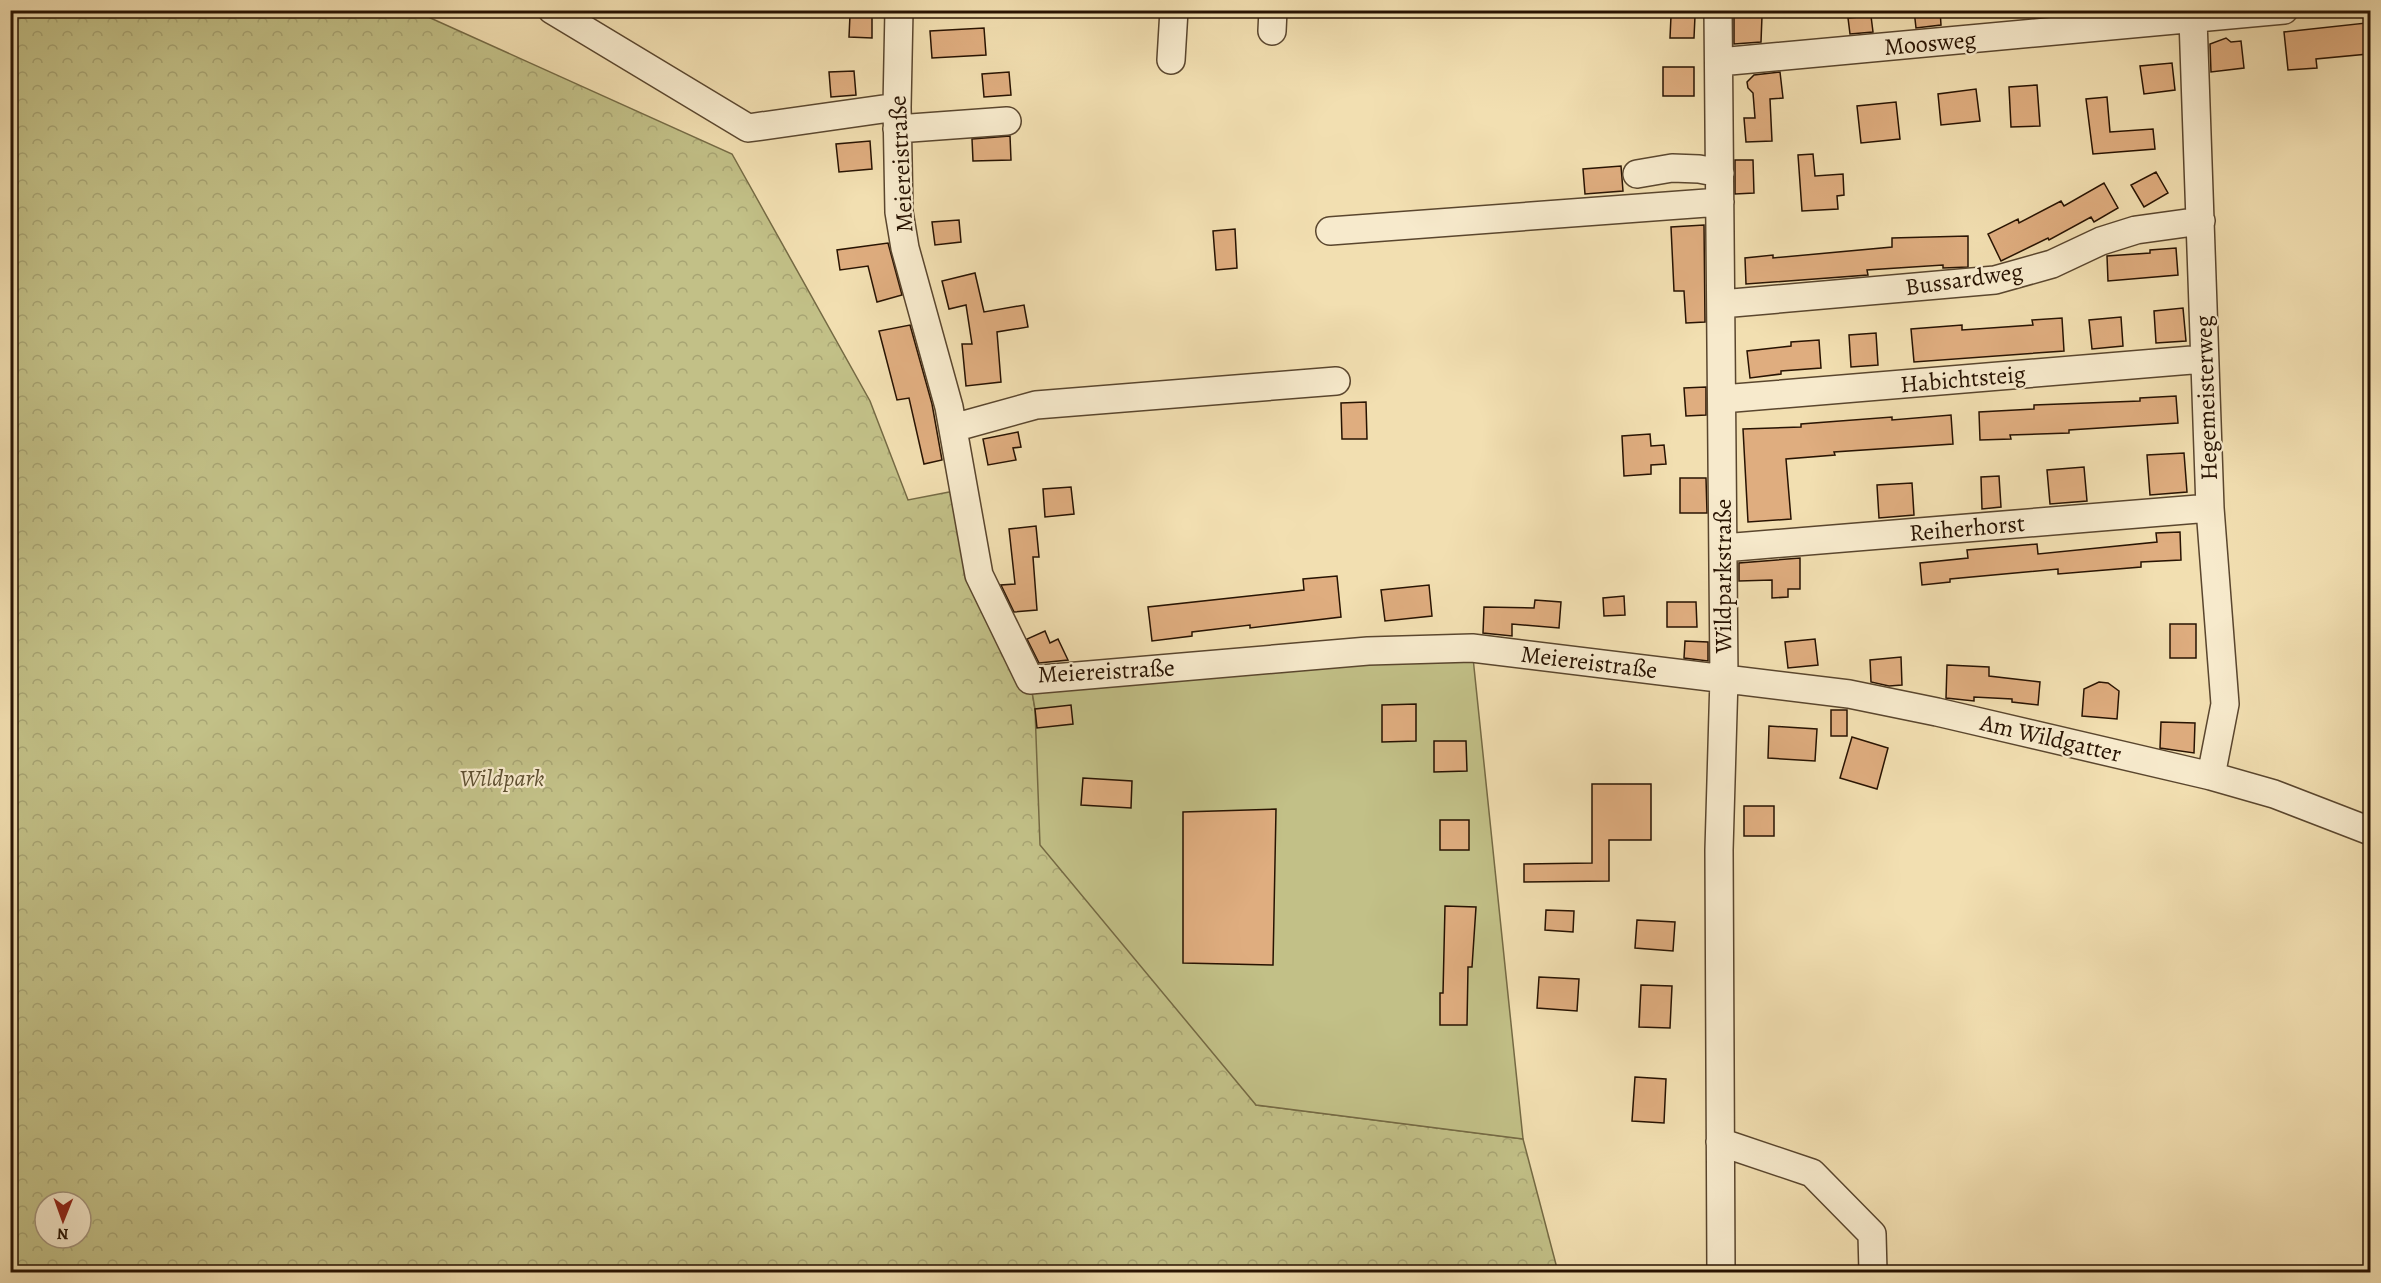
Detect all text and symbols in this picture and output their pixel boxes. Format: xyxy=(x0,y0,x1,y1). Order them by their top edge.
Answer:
street label: Moosweg xyxy=(1883,23,1977,63)
street label: Meiereistraße xyxy=(881,95,921,233)
street label: Bussardweg xyxy=(1903,255,2025,303)
street label: Hegemeisterweg xyxy=(2187,315,2225,481)
street label: Habichtsteig xyxy=(1899,358,2027,400)
street label: Wildparkstraße xyxy=(1707,499,1739,654)
street label: Reiherhorst xyxy=(1908,507,2026,549)
street label: Meiereistraße xyxy=(1519,638,1659,686)
street label: Meiereistraße xyxy=(1037,651,1175,691)
street label: Am Wildgatter xyxy=(1976,706,2125,770)
park label: Wildpark xyxy=(459,762,545,794)
north arrow xyxy=(33,1190,93,1250)
text: N xyxy=(56,1223,69,1245)

